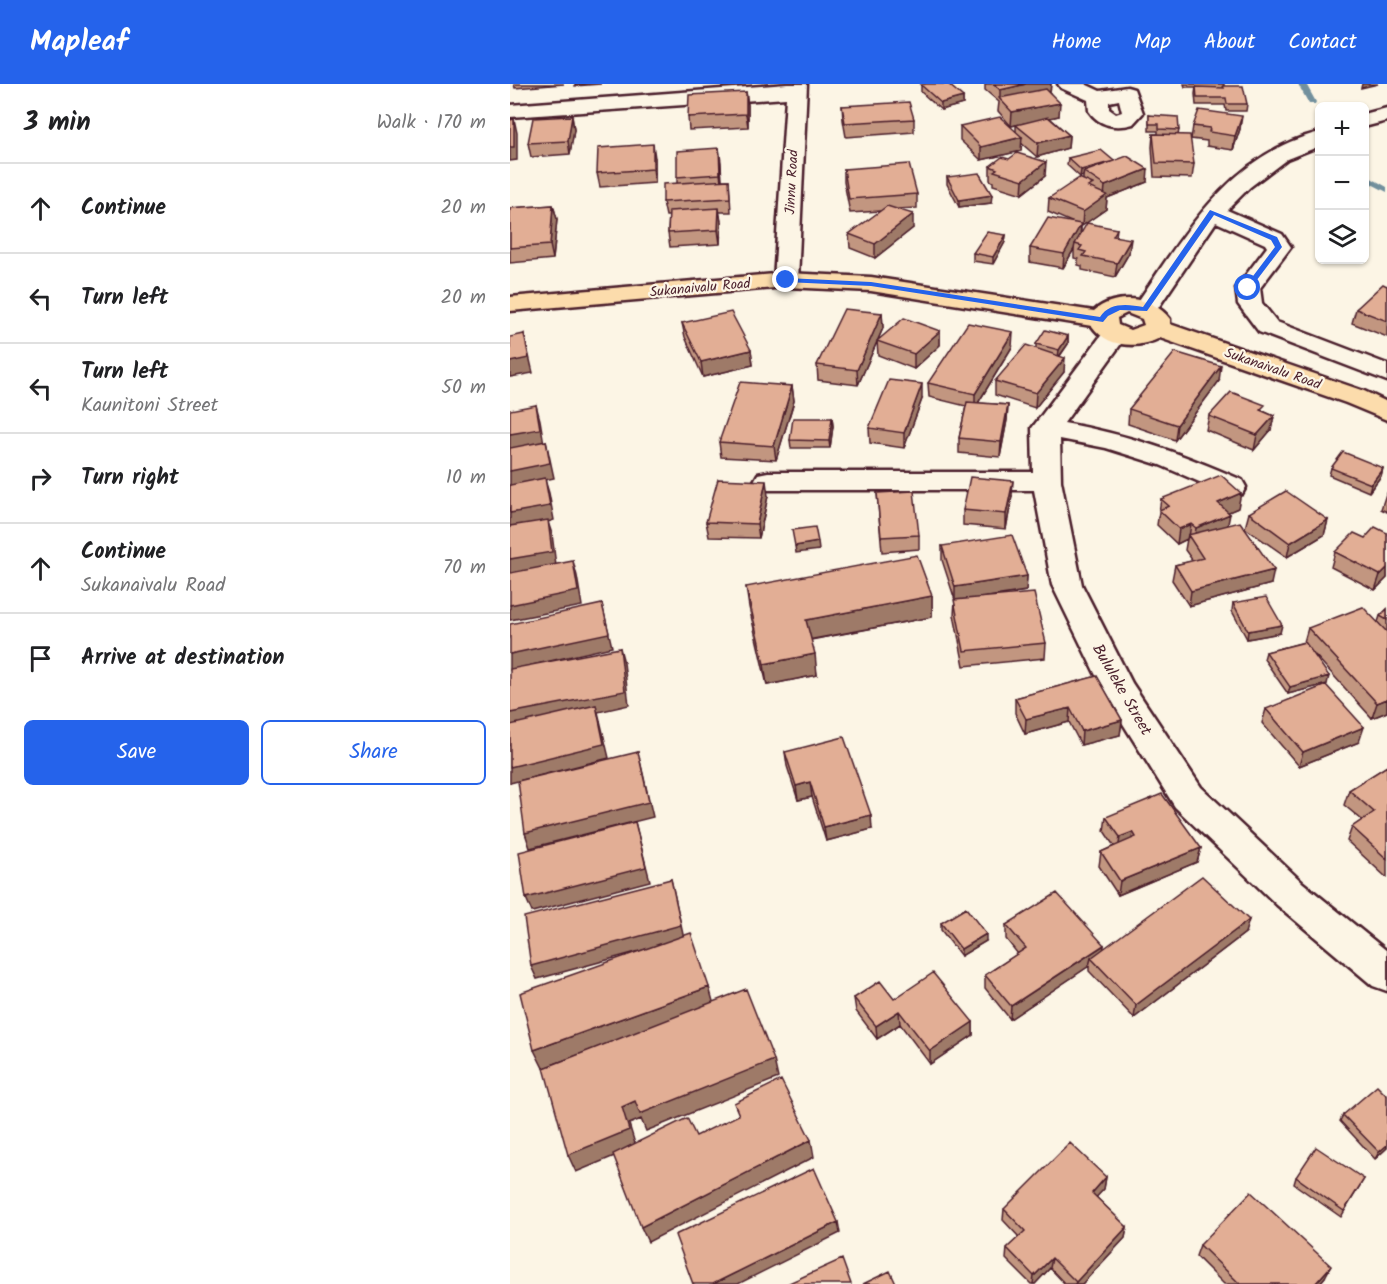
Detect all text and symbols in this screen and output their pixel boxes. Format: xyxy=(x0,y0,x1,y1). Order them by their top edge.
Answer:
text: Mapleaf xyxy=(30,20,128,65)
text: Home xyxy=(1052,26,1101,59)
text: Map xyxy=(1134,26,1171,59)
text: About xyxy=(1204,26,1255,59)
text: Contact xyxy=(1288,26,1357,59)
text: 3 min xyxy=(24,102,91,144)
map controls xyxy=(1315,102,1369,264)
button: + xyxy=(1315,102,1369,156)
text: Walk · 170 m xyxy=(376,107,486,139)
street label: Jinnu Road xyxy=(779,148,805,215)
button: − xyxy=(1315,156,1369,210)
text: Continue xyxy=(81,191,166,226)
icon: ahead xyxy=(24,192,57,225)
text: 20 m xyxy=(440,192,486,224)
button: layers xyxy=(1315,210,1369,264)
route end xyxy=(772,266,798,292)
street label: Sukanaivalu Road xyxy=(649,273,752,303)
route start xyxy=(1234,274,1260,300)
text: Turn left xyxy=(81,281,168,316)
icon: left xyxy=(24,282,57,315)
text: 20 m xyxy=(440,282,486,314)
street label: Sukanaivalu Road xyxy=(1221,342,1325,396)
text: Turn left xyxy=(81,355,168,390)
icon: left xyxy=(24,372,57,405)
text: 50 m xyxy=(441,372,486,404)
text: Kaunitoni Street xyxy=(81,390,218,422)
text: Turn right xyxy=(81,461,179,496)
icon: right xyxy=(24,462,57,495)
text: 10 m xyxy=(446,462,486,494)
text: Continue xyxy=(81,535,166,570)
icon: ahead xyxy=(24,552,57,585)
text: 70 m xyxy=(443,552,486,584)
text: Sukanaivalu Road xyxy=(81,570,225,602)
street label: Bululeke Street xyxy=(1085,639,1159,741)
text: Arrive at destination xyxy=(81,641,284,676)
icon: arrive xyxy=(24,642,57,675)
button: Save xyxy=(24,720,249,785)
button: Share xyxy=(261,720,486,785)

